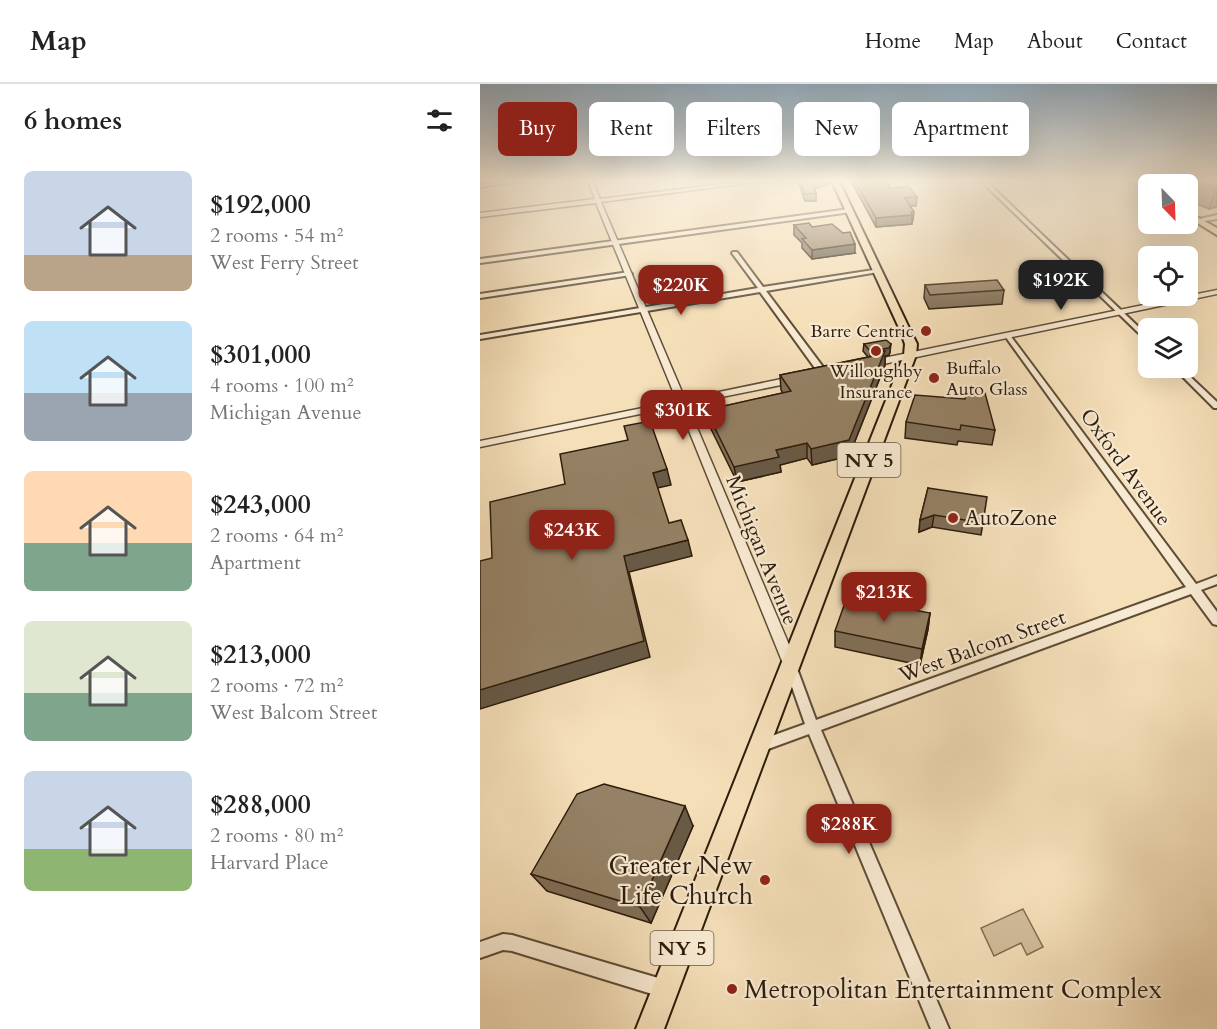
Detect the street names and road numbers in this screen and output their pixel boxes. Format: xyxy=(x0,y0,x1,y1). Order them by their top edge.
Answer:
street label: Oxford Avenue xyxy=(1073,403,1178,532)
road number: NY 5 xyxy=(838,443,900,477)
street label: Michigan Avenue xyxy=(718,471,805,629)
street label: West Balcom Street xyxy=(894,603,1070,690)
road number: NY 5 xyxy=(650,931,714,965)

